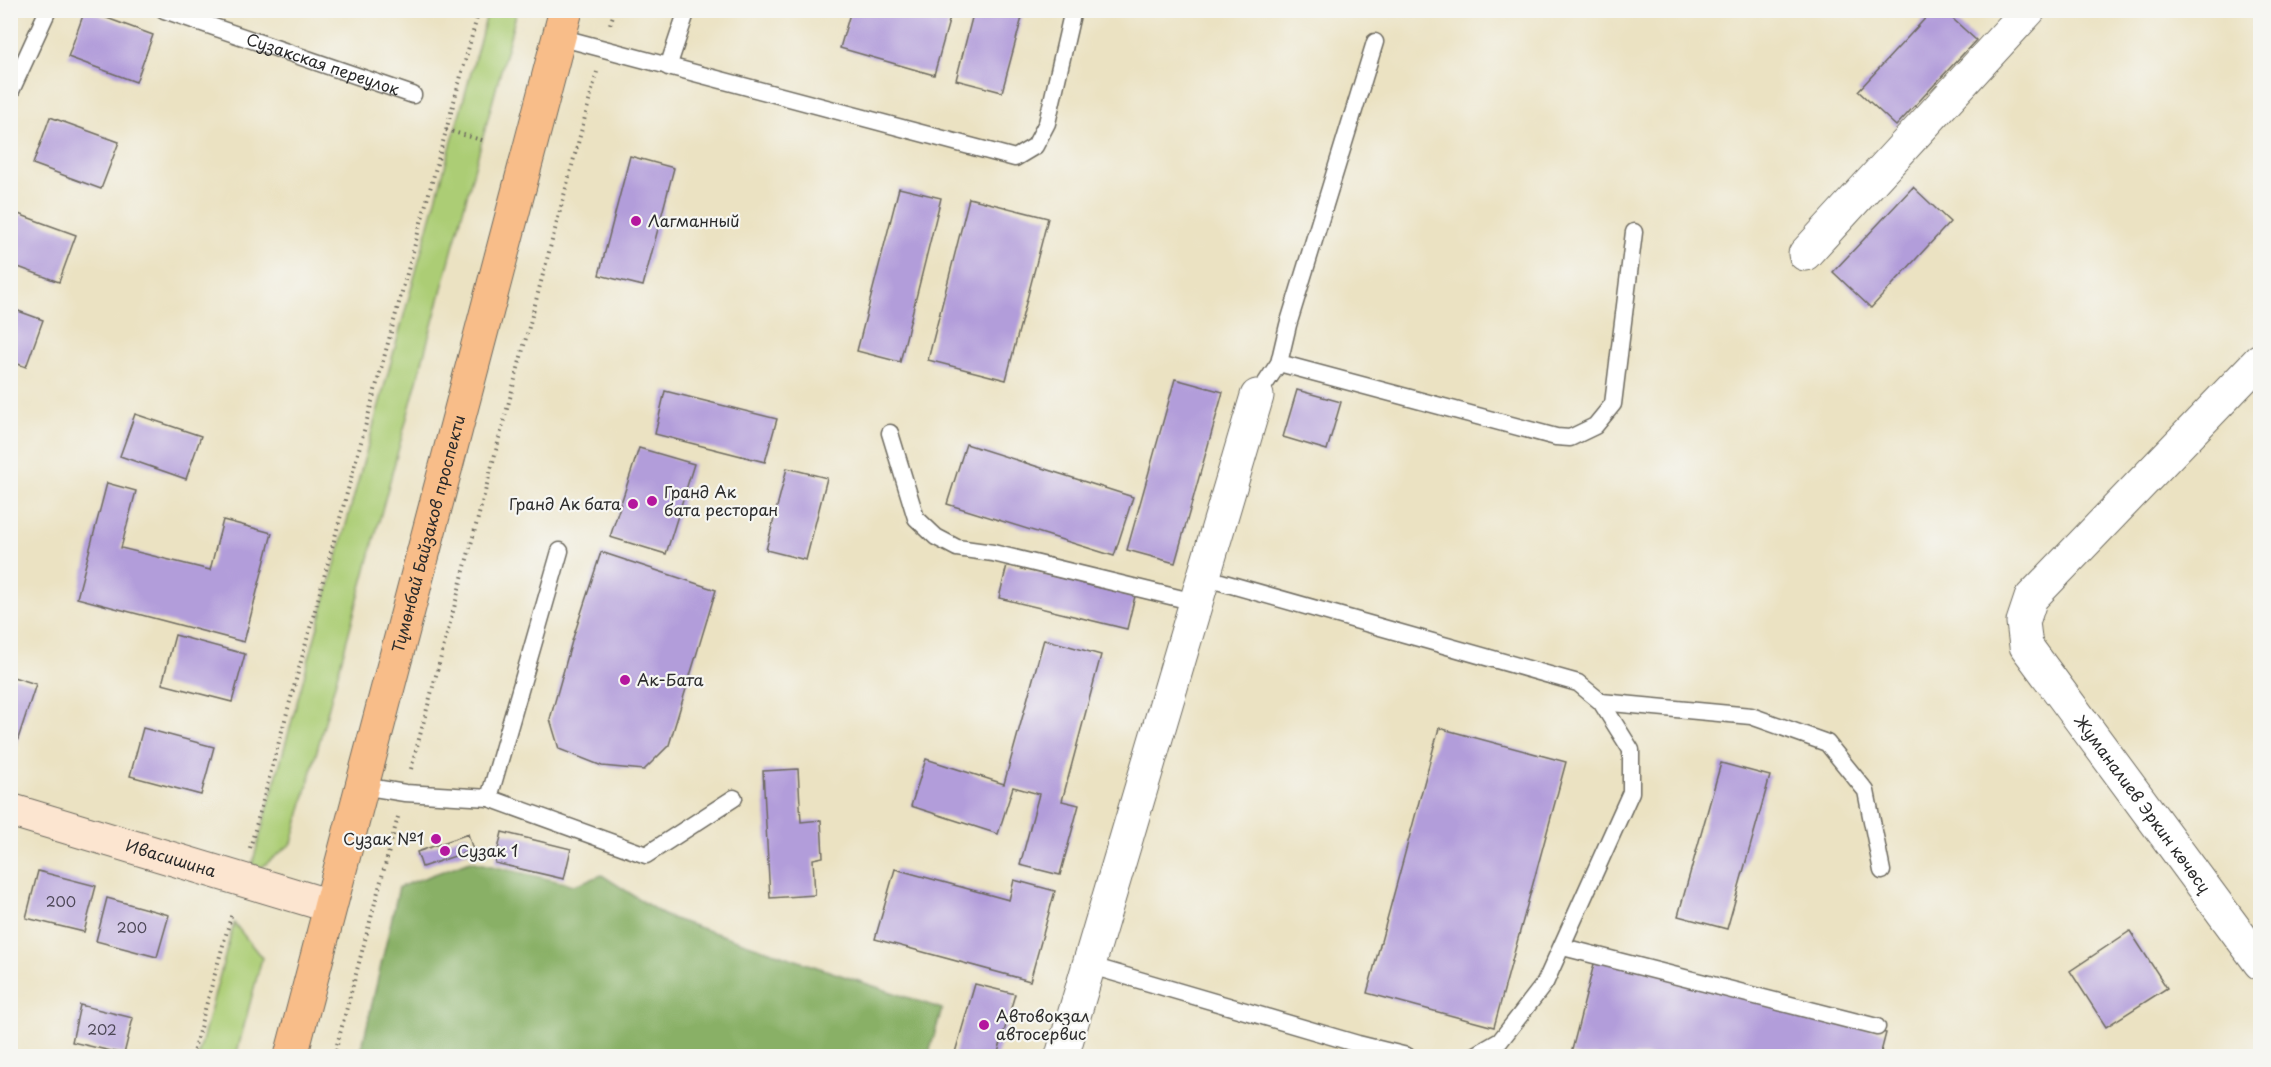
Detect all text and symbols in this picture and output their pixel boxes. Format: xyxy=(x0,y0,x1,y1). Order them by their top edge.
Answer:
street label: Сузакская переулок xyxy=(243,26,404,101)
place label: Лагманный xyxy=(648,208,740,232)
marker: Лагманный xyxy=(629,214,643,228)
street label: Түмөнбай Байзаков проспекти xyxy=(385,412,470,655)
place label: Гранд Ак бата ресторан xyxy=(664,479,778,521)
place label: Гранд Ак бата xyxy=(509,491,621,515)
marker: Гранд Ак бата ресторан xyxy=(645,494,659,508)
marker: Гранд Ак бата xyxy=(626,497,640,511)
place label: Ак-Бата xyxy=(637,667,704,691)
marker: Ак-Бата xyxy=(618,673,632,687)
street label: Жуманалиев Эркин көчөсү xyxy=(2070,709,2218,898)
place label: Сузак №1 xyxy=(343,826,424,850)
street label: Ивасишина xyxy=(123,832,219,882)
marker: Сузак №1 xyxy=(429,832,443,846)
place label: Сузак 1 xyxy=(457,838,518,862)
marker: Сузак 1 xyxy=(438,844,452,858)
house number: 200 xyxy=(46,891,76,912)
house number: 200 xyxy=(117,917,147,938)
place label: Автовокзал автосервис xyxy=(996,1003,1090,1045)
marker: Автовокзал автосервис xyxy=(977,1018,991,1032)
house number: 202 xyxy=(87,1019,117,1040)

